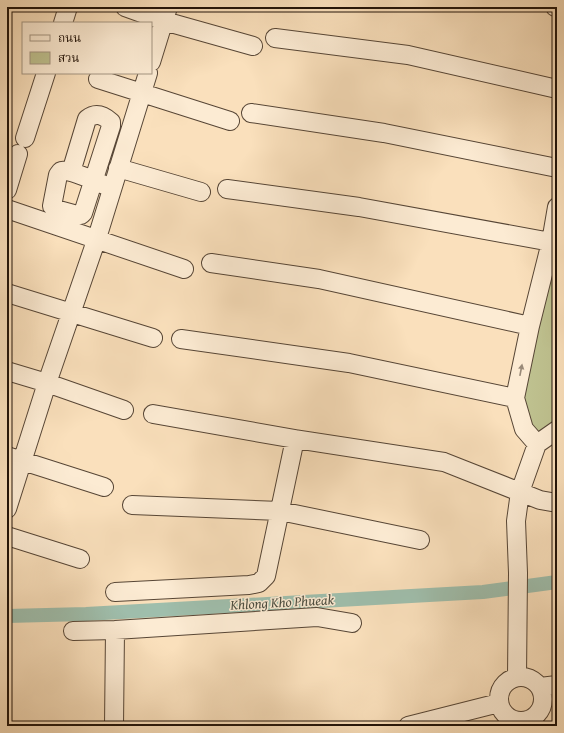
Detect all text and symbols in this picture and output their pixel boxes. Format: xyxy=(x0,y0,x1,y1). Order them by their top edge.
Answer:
legend xyxy=(22,22,152,74)
text: ถนน xyxy=(58,29,81,46)
text: สวน xyxy=(58,49,80,66)
one-way arrow xyxy=(519,364,525,376)
water label: Khlong Kho Phueak xyxy=(229,589,335,615)

